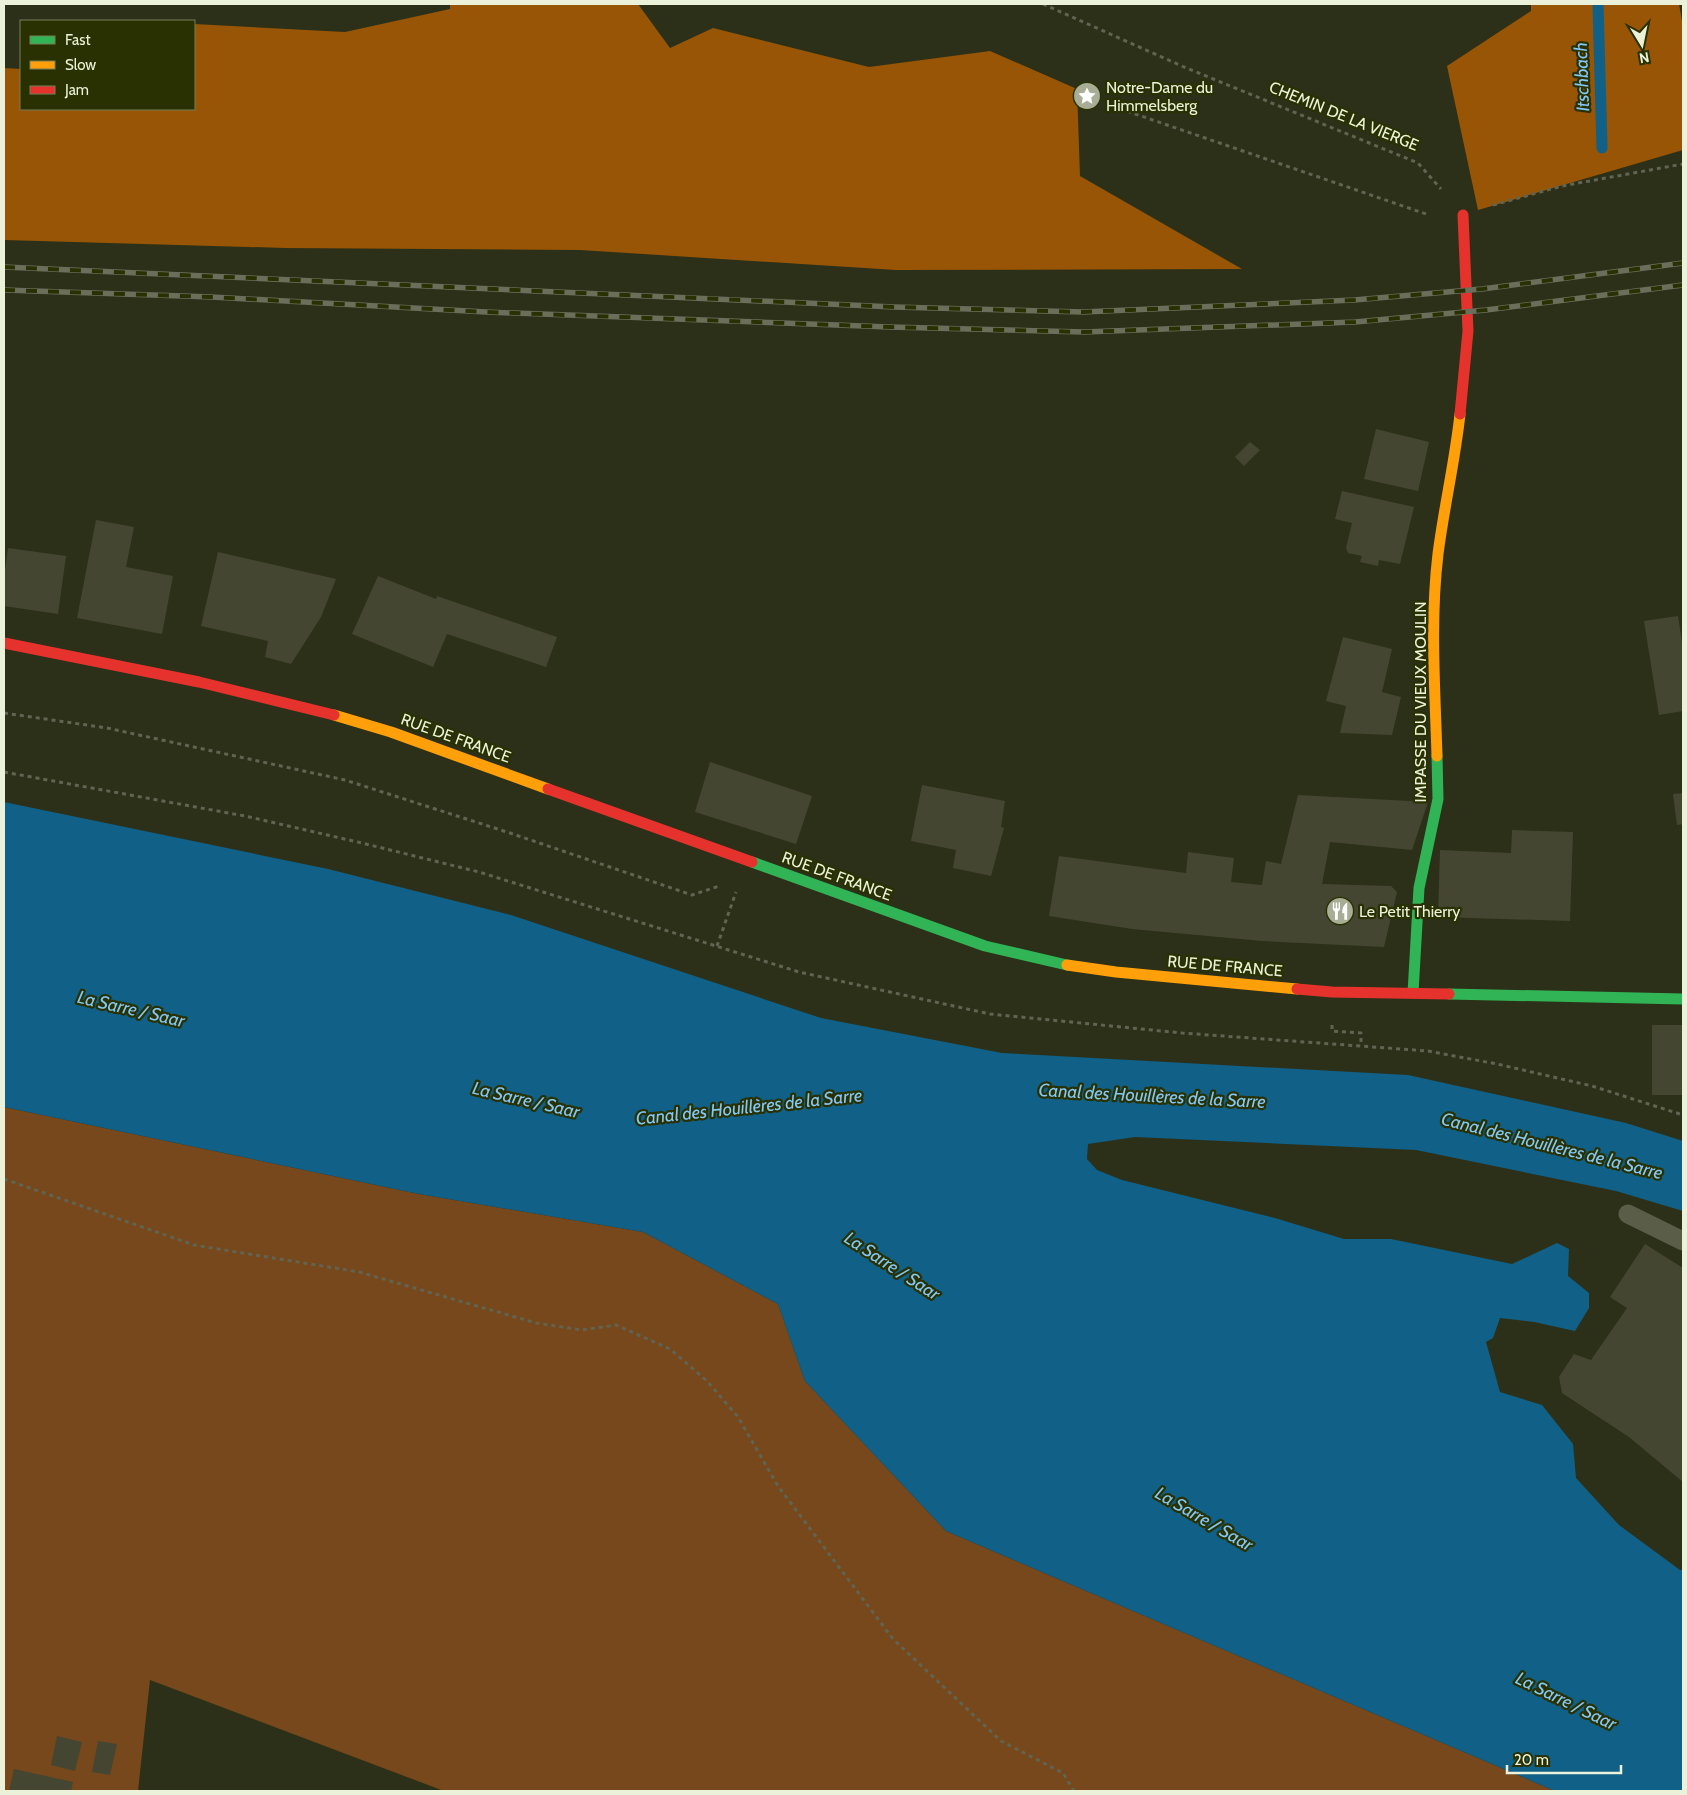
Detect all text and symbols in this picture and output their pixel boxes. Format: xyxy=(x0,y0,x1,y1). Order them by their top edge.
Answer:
legend xyxy=(20,20,195,110)
north arrow xyxy=(1617,20,1667,70)
text: Fast xyxy=(65,31,90,49)
water label: Itschbach xyxy=(1570,42,1594,112)
text: N xyxy=(1638,48,1651,68)
text: Slow xyxy=(65,56,96,74)
street label: CHEMIN DE LA VIERGE xyxy=(1267,77,1422,155)
place label: Notre-Dame du Himmelsberg xyxy=(1106,78,1213,115)
text: Jam xyxy=(64,81,89,99)
place icon: Notre-Dame du Himmelsberg xyxy=(1072,81,1102,111)
street label: IMPASSE DU VIEUX MOULIN xyxy=(1411,602,1430,802)
street label: RUE DE FRANCE xyxy=(398,709,514,767)
street label: RUE DE FRANCE xyxy=(779,847,895,905)
restaurant icon: Le Petit Thierry xyxy=(1325,896,1355,926)
place label: Le Petit Thierry xyxy=(1359,902,1460,921)
street label: RUE DE FRANCE xyxy=(1167,951,1284,981)
water label: La Sarre / Saar xyxy=(75,986,188,1032)
water label: La Sarre / Saar xyxy=(470,1077,583,1123)
water label: Canal des Houillères de la Sarre xyxy=(1038,1079,1266,1113)
water label: Canal des Houillères de la Sarre xyxy=(635,1084,863,1130)
water label: Canal des Houillères de la Sarre xyxy=(1439,1108,1665,1184)
water label: La Sarre / Saar xyxy=(840,1227,945,1306)
water label: La Sarre / Saar xyxy=(1151,1482,1258,1557)
water label: La Sarre / Saar xyxy=(1512,1667,1621,1735)
scale bar xyxy=(1507,1742,1621,1774)
text: 20 m xyxy=(1514,1751,1549,1769)

